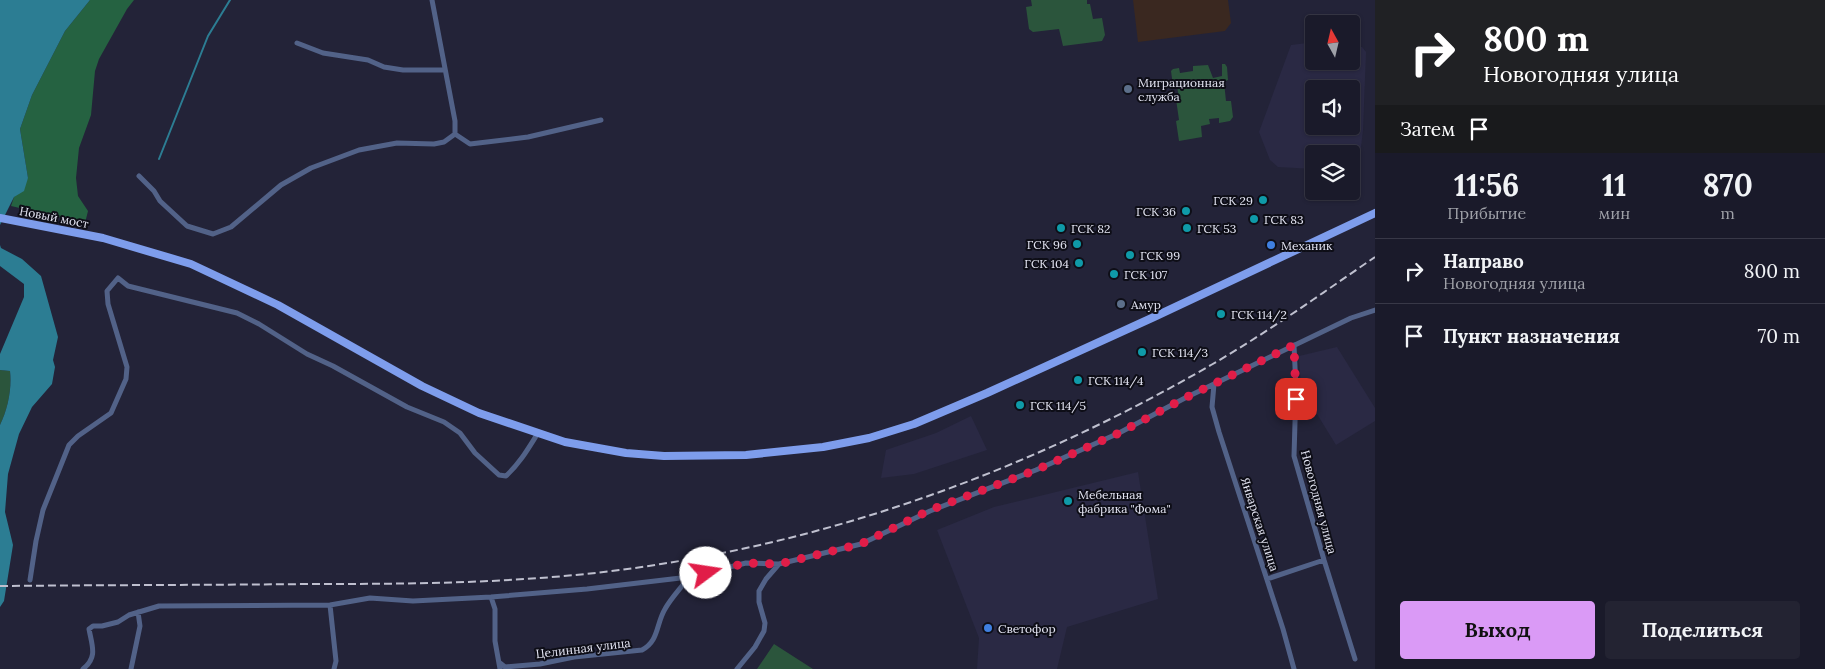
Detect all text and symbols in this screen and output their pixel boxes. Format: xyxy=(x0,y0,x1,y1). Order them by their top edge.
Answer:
north arrow xyxy=(1305,15,1360,70)
map controls xyxy=(1305,15,1360,200)
text: 800 m xyxy=(1483,16,1589,61)
icon: right xyxy=(1400,20,1465,85)
text: Новогодняя улица xyxy=(1483,60,1679,88)
place label: Миграционная служба xyxy=(1138,75,1225,104)
button: sound xyxy=(1305,80,1360,135)
marker: Миграционная служба xyxy=(1122,83,1134,95)
icon: arrive xyxy=(1465,115,1493,143)
text: Затем xyxy=(1400,117,1455,141)
button: layers xyxy=(1305,145,1360,200)
text: 11:56 xyxy=(1454,166,1519,204)
text: 11 xyxy=(1602,166,1626,204)
text: 870 xyxy=(1702,166,1753,204)
place label: ГСК 29 xyxy=(1213,193,1253,208)
marker: ГСК 29 xyxy=(1257,194,1269,206)
street label: Новый мост xyxy=(18,203,90,231)
text: Прибытие xyxy=(1447,203,1526,223)
text: мин xyxy=(1598,203,1630,223)
text: m xyxy=(1720,203,1735,223)
place label: ГСК 36 xyxy=(1136,204,1176,219)
marker: ГСК 36 xyxy=(1180,205,1192,217)
place label: ГСК 83 xyxy=(1264,212,1304,227)
marker: ГСК 83 xyxy=(1248,213,1260,225)
place label: ГСК 82 xyxy=(1071,221,1111,236)
place label: ГСК 53 xyxy=(1197,221,1237,236)
marker: ГСК 82 xyxy=(1055,222,1067,234)
marker: ГСК 53 xyxy=(1181,222,1193,234)
place label: ГСК 96 xyxy=(1027,237,1067,252)
marker: ГСК 96 xyxy=(1071,238,1083,250)
place label: Механик xyxy=(1281,238,1333,253)
marker: Механик xyxy=(1265,239,1277,251)
place label: ГСК 99 xyxy=(1140,248,1180,263)
marker: ГСК 99 xyxy=(1124,249,1136,261)
text: Направо xyxy=(1443,249,1524,273)
place label: ГСК 104 xyxy=(1024,256,1069,271)
marker: ГСК 104 xyxy=(1073,257,1085,269)
icon: right xyxy=(1400,257,1428,285)
text: 800 m xyxy=(1744,259,1800,283)
place label: ГСК 107 xyxy=(1124,267,1168,282)
marker: ГСК 107 xyxy=(1108,268,1120,280)
text: Новогодняя улица xyxy=(1443,273,1586,293)
place label: Амур xyxy=(1130,297,1161,312)
marker: Амур xyxy=(1115,298,1127,310)
place label: ГСК 114/2 xyxy=(1231,307,1287,323)
marker: ГСК 114/2 xyxy=(1215,308,1227,320)
icon: arrive xyxy=(1400,322,1428,350)
text: Пункт назначения xyxy=(1443,324,1620,348)
text: 70 m xyxy=(1757,324,1800,348)
place label: ГСК 114/3 xyxy=(1152,345,1209,361)
marker: ГСК 114/3 xyxy=(1136,346,1148,358)
place label: ГСК 114/4 xyxy=(1088,373,1144,389)
marker: ГСК 114/4 xyxy=(1072,374,1084,386)
pin xyxy=(1275,378,1317,420)
icon: arrive xyxy=(1282,385,1310,413)
place label: ГСК 114/5 xyxy=(1030,398,1086,414)
marker: ГСК 114/5 xyxy=(1014,399,1026,411)
street label: Новогодняя улица xyxy=(1298,448,1340,556)
street label: Январская улица xyxy=(1238,475,1282,573)
place label: Мебельная фабрика "Фома" xyxy=(1078,487,1171,516)
marker: Мебельная фабрика "Фома" xyxy=(1062,495,1074,507)
position arrow xyxy=(679,546,731,598)
button: Выход xyxy=(1400,601,1595,659)
button: Поделиться xyxy=(1605,601,1800,659)
place label: Светофор xyxy=(998,621,1056,636)
marker: Светофор xyxy=(982,622,994,634)
street label: Целинная улица xyxy=(535,635,631,661)

